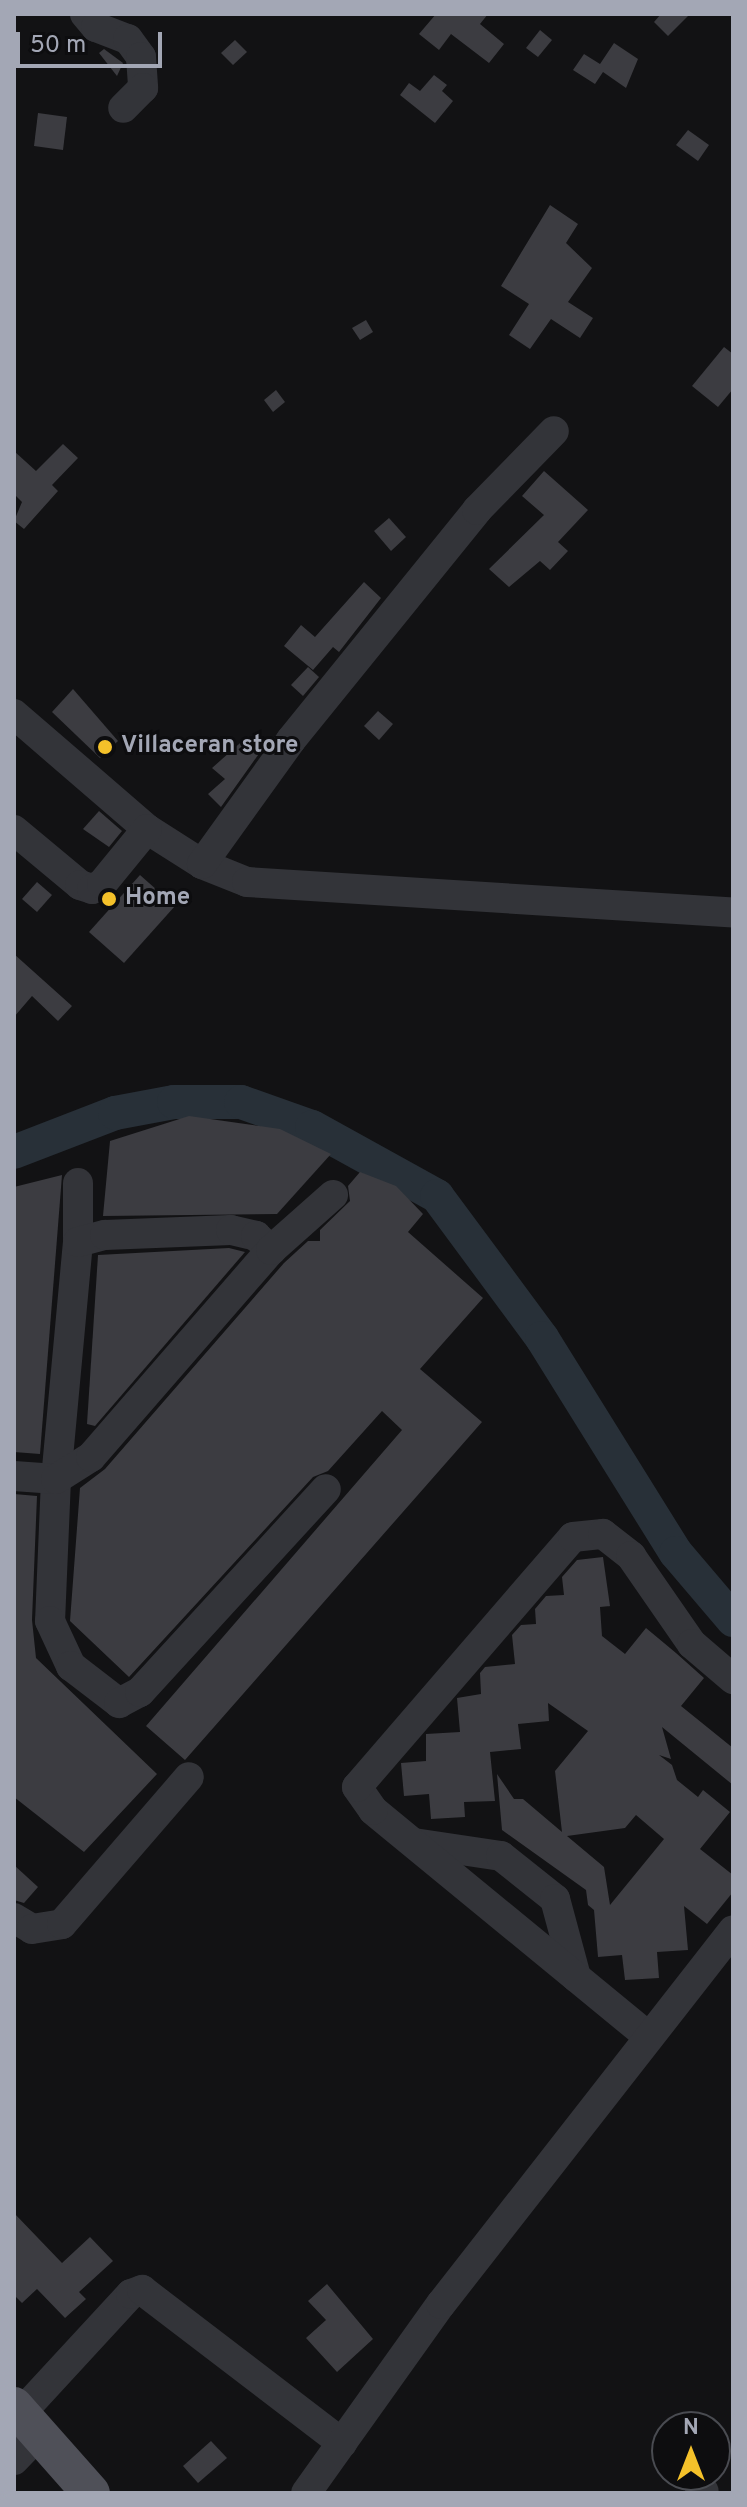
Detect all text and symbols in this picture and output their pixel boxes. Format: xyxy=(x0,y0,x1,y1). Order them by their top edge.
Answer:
scale bar xyxy=(20,16,166,66)
text: 50 m xyxy=(30,31,86,61)
place label: Villaceran store xyxy=(121,733,298,761)
marker: Villaceran store xyxy=(96,738,114,756)
place label: Home xyxy=(125,885,190,913)
marker: Home xyxy=(100,890,118,908)
north arrow xyxy=(651,2411,731,2491)
text: N xyxy=(683,2415,699,2442)

